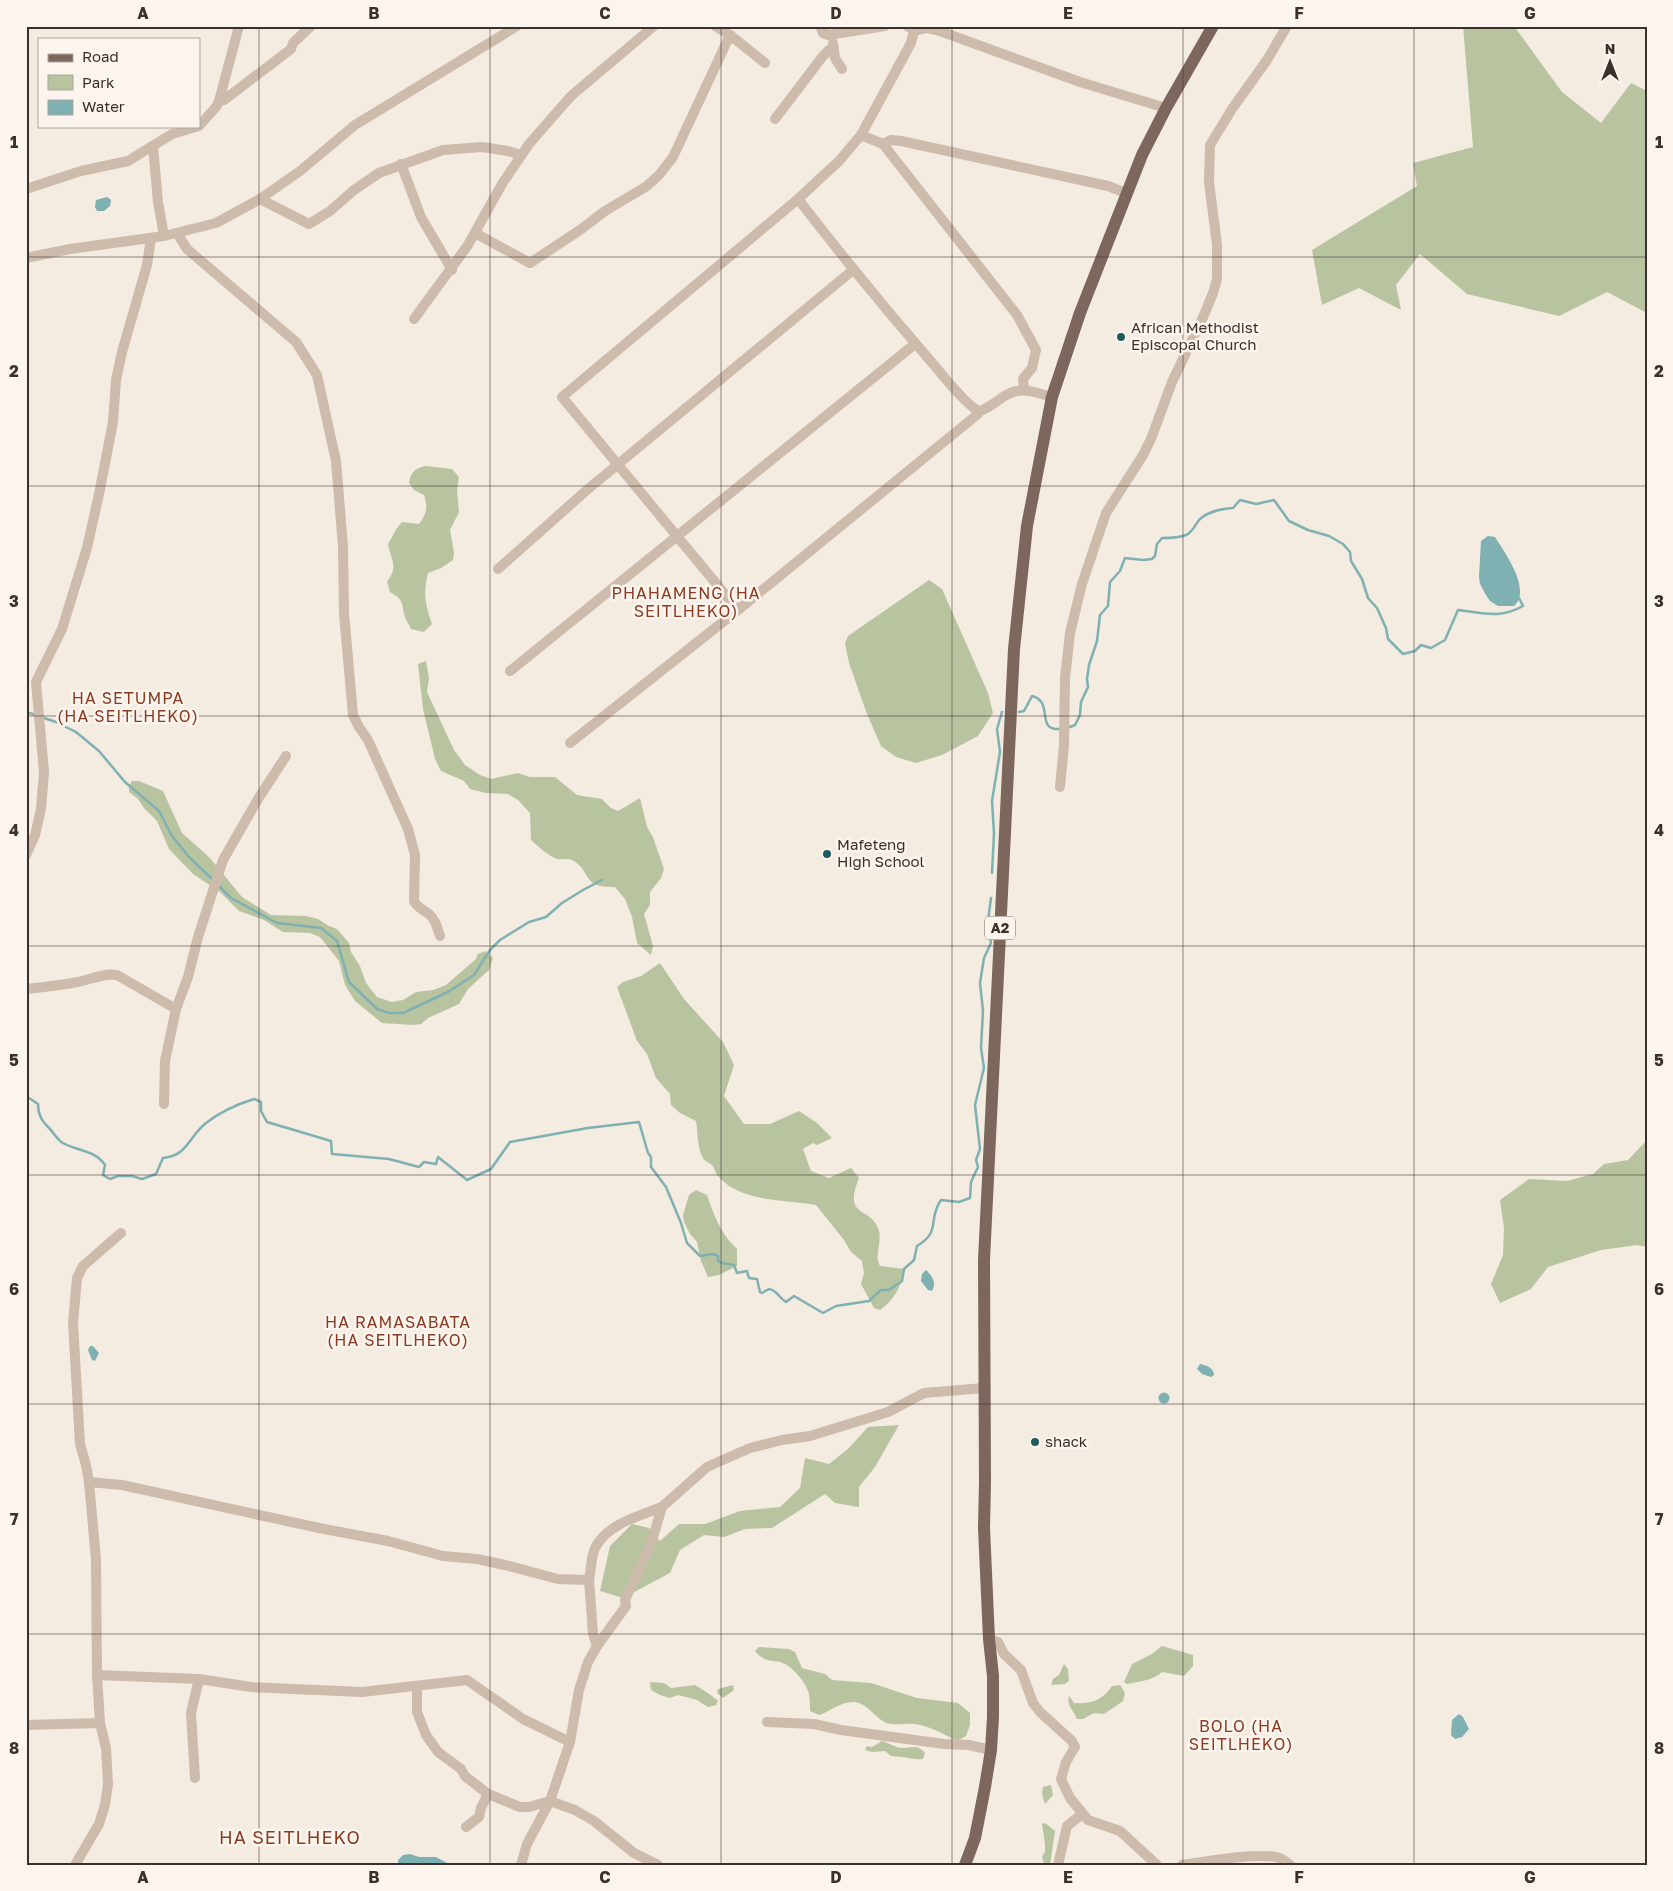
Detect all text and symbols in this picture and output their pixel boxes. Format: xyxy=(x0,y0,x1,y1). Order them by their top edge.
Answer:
text: A xyxy=(137,3,149,23)
text: B xyxy=(368,3,380,23)
text: C xyxy=(599,3,611,23)
text: D xyxy=(830,3,842,23)
text: E xyxy=(1063,3,1073,23)
text: F xyxy=(1294,3,1304,23)
text: G xyxy=(1524,3,1536,23)
legend xyxy=(38,38,200,128)
north arrow xyxy=(1586,38,1636,88)
text: N xyxy=(1605,40,1615,57)
text: Road xyxy=(82,47,119,65)
text: Park xyxy=(82,73,115,91)
text: Water xyxy=(82,97,125,115)
text: 1 xyxy=(10,132,18,152)
text: 1 xyxy=(1655,132,1663,152)
place label: African Methodist Episcopal Church xyxy=(1131,318,1259,353)
marker: African Methodist Episcopal Church xyxy=(1115,331,1127,343)
text: 2 xyxy=(9,361,19,381)
text: 2 xyxy=(1654,361,1664,381)
district label: PHAHAMENG (HA SEITLHEKO) xyxy=(611,583,761,621)
text: 3 xyxy=(9,591,19,611)
text: 3 xyxy=(1654,591,1664,611)
district label: HA SETUMPA (HA SEITLHEKO) xyxy=(57,688,199,726)
text: 4 xyxy=(9,820,19,840)
text: 4 xyxy=(1654,820,1664,840)
place label: Mafeteng High School xyxy=(837,835,925,870)
marker: Mafeteng High School xyxy=(821,848,833,860)
road number: A2 xyxy=(985,916,1015,940)
text: 5 xyxy=(9,1050,19,1070)
text: 5 xyxy=(1654,1050,1664,1070)
text: 6 xyxy=(9,1279,19,1299)
text: 6 xyxy=(1654,1279,1664,1299)
district label: HA RAMASABATA (HA SEITLHEKO) xyxy=(325,1312,471,1350)
place label: shack xyxy=(1045,1432,1088,1450)
marker: shack xyxy=(1029,1436,1041,1448)
text: 7 xyxy=(10,1509,19,1529)
text: 7 xyxy=(1655,1509,1664,1529)
district label: BOLO (HA SEITLHEKO) xyxy=(1189,1716,1293,1754)
text: 8 xyxy=(9,1738,19,1758)
text: 8 xyxy=(1654,1738,1664,1758)
district label: HA SEITLHEKO xyxy=(219,1826,361,1848)
text: A xyxy=(137,1867,149,1887)
text: B xyxy=(368,1867,380,1887)
text: C xyxy=(599,1867,611,1887)
text: D xyxy=(830,1867,842,1887)
text: E xyxy=(1063,1867,1073,1887)
text: F xyxy=(1294,1867,1304,1887)
text: G xyxy=(1524,1867,1536,1887)

